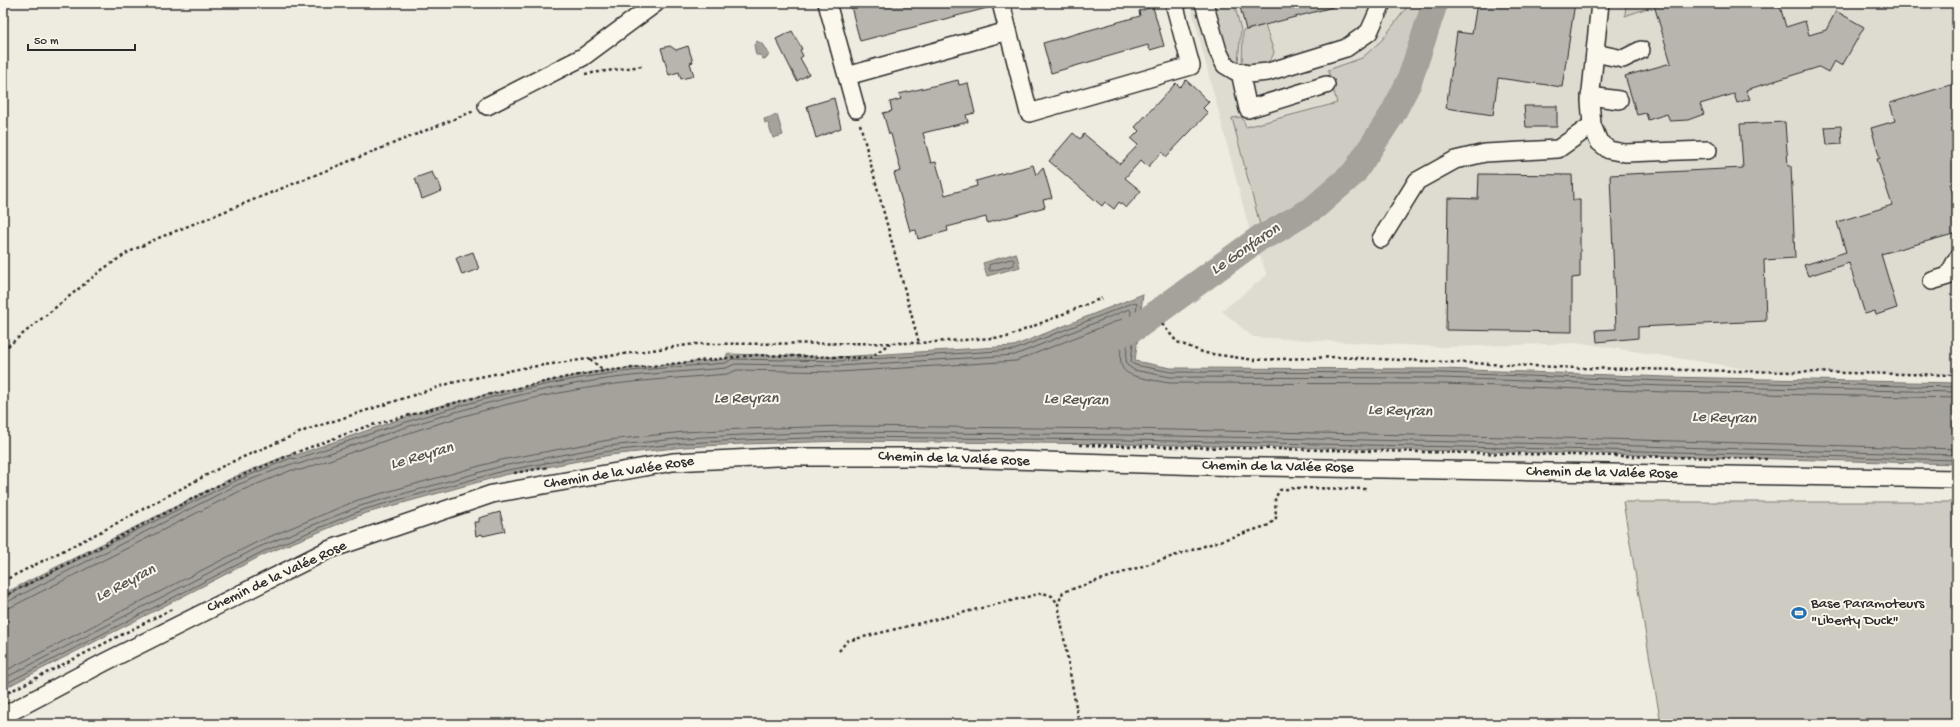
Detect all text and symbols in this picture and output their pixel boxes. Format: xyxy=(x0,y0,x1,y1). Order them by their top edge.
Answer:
scale bar xyxy=(28,26,135,52)
text: 50 m xyxy=(34,35,59,49)
water label: Le Gonfaron xyxy=(1208,220,1284,280)
water label: Le Reyran xyxy=(714,390,779,409)
water label: Le Reyran xyxy=(1043,390,1109,412)
water label: Le Reyran xyxy=(1367,401,1433,423)
water label: Le Reyran xyxy=(1691,408,1757,430)
water label: Le Reyran xyxy=(388,439,456,475)
street label: Chemin de la Valée Rose xyxy=(878,447,1030,471)
street label: Chemin de la Valée Rose xyxy=(543,452,696,494)
street label: Chemin de la Valée Rose xyxy=(1202,457,1354,477)
street label: Chemin de la Valée Rose xyxy=(1526,463,1678,483)
street label: Chemin de la Valée Rose xyxy=(204,537,350,617)
water label: Le Reyran xyxy=(93,561,159,607)
place label: Base Paramoteurs "Liberty Duck" xyxy=(1810,595,1925,630)
sports icon: Base Paramoteurs "Liberty Duck" xyxy=(1790,604,1808,622)

